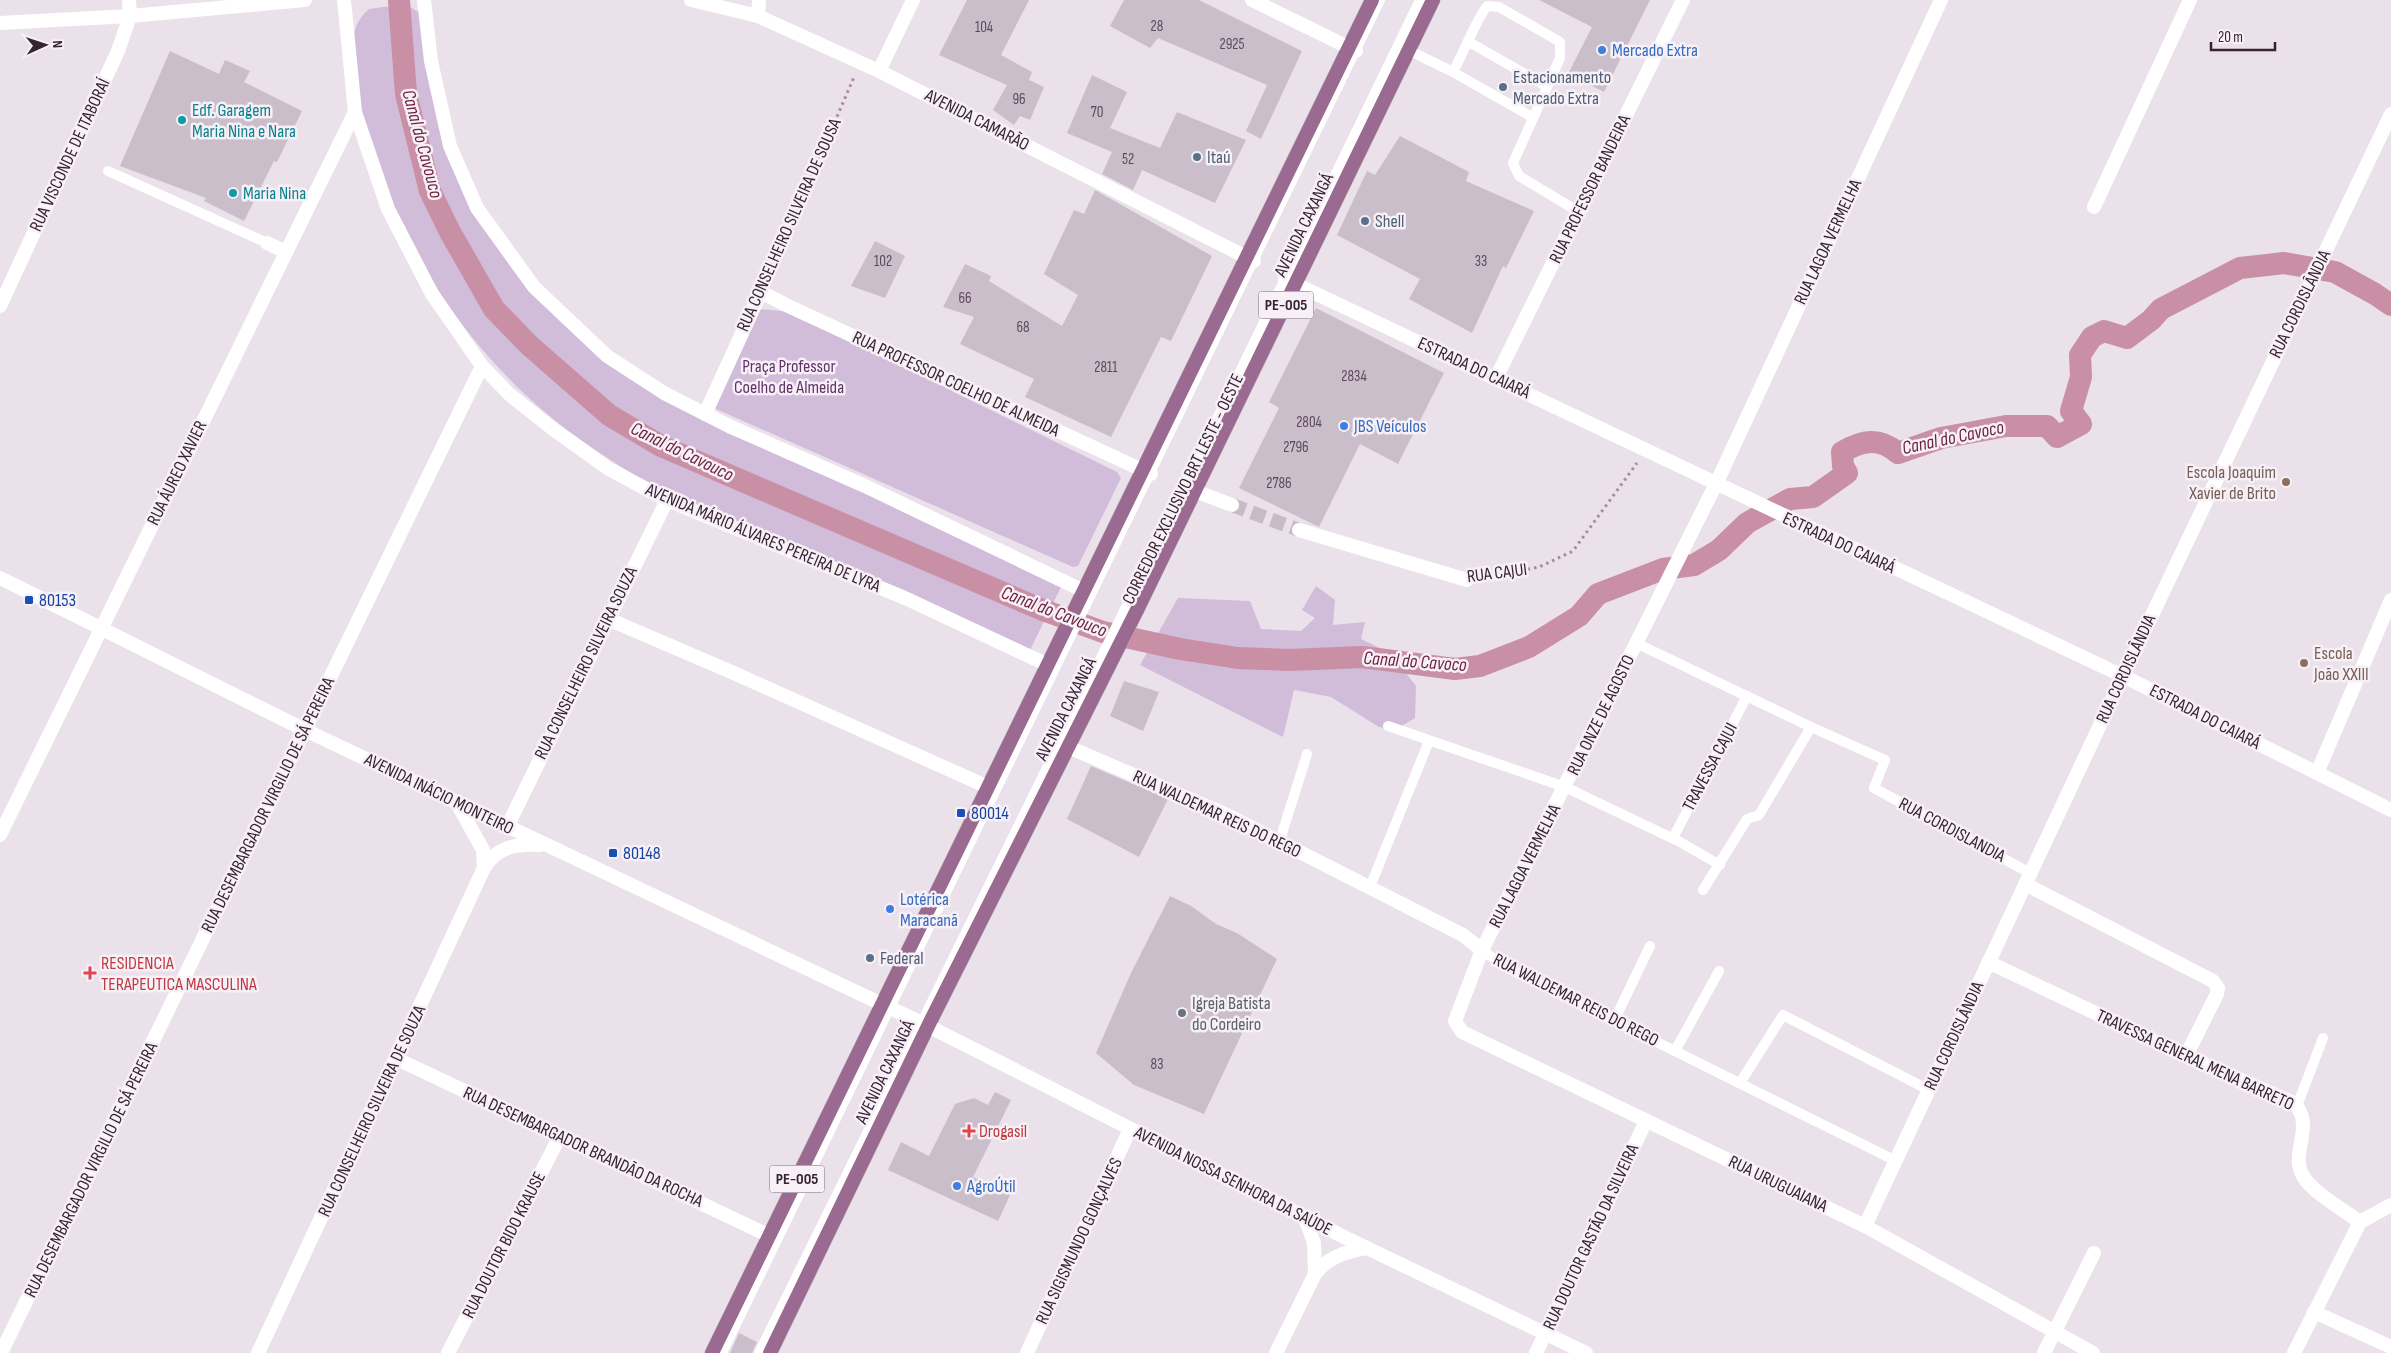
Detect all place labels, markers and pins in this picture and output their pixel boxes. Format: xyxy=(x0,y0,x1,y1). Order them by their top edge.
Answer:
place label: Mercado Extra xyxy=(1612,40,1698,61)
marker: Mercado Extra xyxy=(1596,44,1608,56)
place label: Estacionamento Mercado Extra xyxy=(1513,67,1611,109)
marker: Estacionamento Mercado Extra xyxy=(1497,81,1509,93)
place label: Edf. Garagem Maria Nina e Nara xyxy=(192,100,296,142)
marker: Edf. Garagem Maria Nina e Nara xyxy=(176,114,188,126)
place label: Itaú xyxy=(1207,147,1231,168)
marker: Itaú xyxy=(1191,151,1203,163)
place label: Maria Nina xyxy=(243,183,306,204)
marker: Maria Nina xyxy=(227,187,239,199)
place label: Shell xyxy=(1375,211,1404,232)
marker: Shell xyxy=(1359,215,1371,227)
place label: JBS Veículos xyxy=(1353,416,1426,437)
marker: JBS Veículos xyxy=(1338,420,1350,432)
place label: Escola Joaquim Xavier de Brito xyxy=(2186,462,2276,504)
marker: Escola Joaquim Xavier de Brito xyxy=(2280,476,2292,488)
place label: 80153 xyxy=(39,590,76,611)
marker: 80153 xyxy=(23,594,35,606)
place label: Escola João XXIII xyxy=(2313,643,2369,685)
marker: Escola João XXIII xyxy=(2298,657,2310,669)
place label: 80014 xyxy=(971,803,1009,824)
marker: 80014 xyxy=(955,807,967,819)
place label: 80148 xyxy=(623,843,661,864)
marker: 80148 xyxy=(607,847,619,859)
place label: Lotérica Maracanã xyxy=(900,889,958,931)
marker: Lotérica Maracanã xyxy=(884,903,896,915)
place label: Federal xyxy=(880,948,924,969)
marker: Federal xyxy=(864,952,876,964)
place label: RESIDENCIA TERAPEUTICA MASCULINA xyxy=(101,953,257,995)
marker: RESIDENCIA TERAPEUTICA MASCULINA xyxy=(83,966,97,980)
place label: Igreja Batista do Cordeiro xyxy=(1192,993,1271,1035)
marker: Igreja Batista do Cordeiro xyxy=(1176,1007,1188,1019)
place label: Drogasil xyxy=(979,1121,1027,1142)
marker: Drogasil xyxy=(963,1125,975,1137)
place label: AgroÚtil xyxy=(966,1176,1016,1197)
marker: AgroÚtil xyxy=(951,1180,963,1192)

